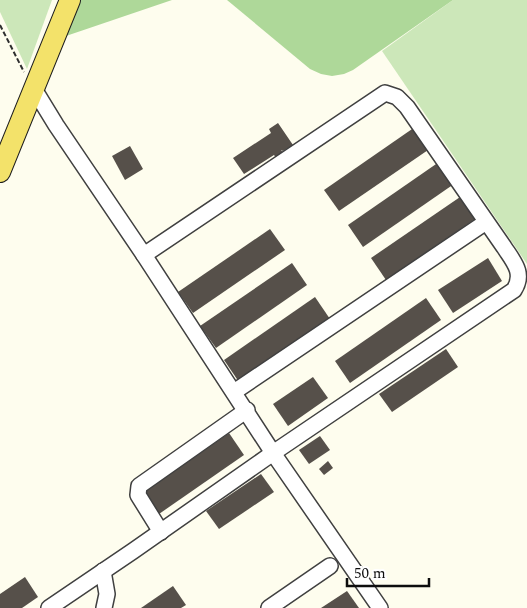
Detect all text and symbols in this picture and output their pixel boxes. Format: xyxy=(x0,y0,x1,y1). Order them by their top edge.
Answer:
scale bar xyxy=(347,556,430,588)
text: 50 m xyxy=(354,562,386,585)

